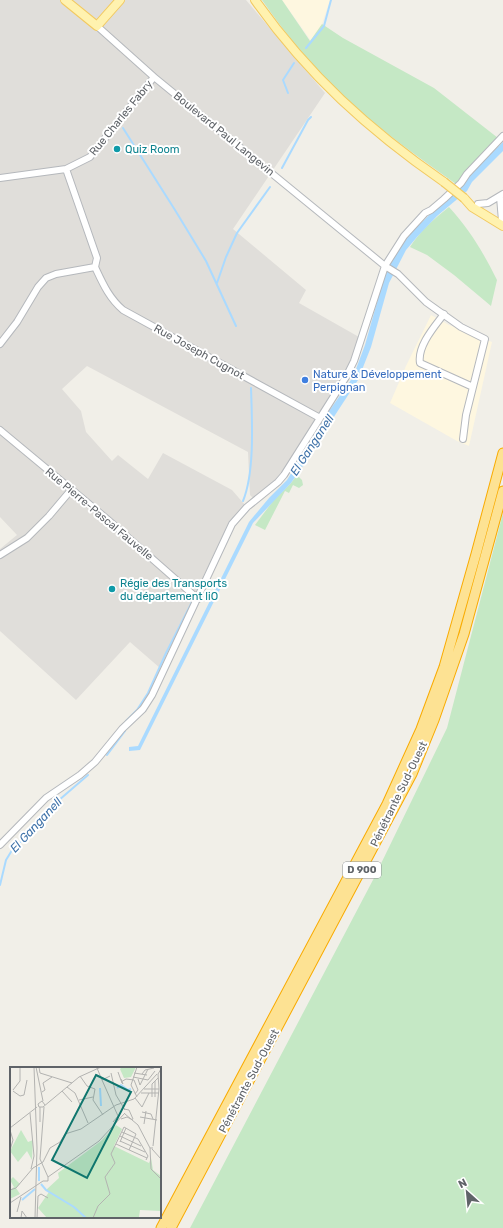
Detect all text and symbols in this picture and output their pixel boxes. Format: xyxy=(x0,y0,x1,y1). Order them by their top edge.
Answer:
street label: Rue Charles Fabry xyxy=(87,78,155,158)
street label: Boulevard Paul Langevin xyxy=(171,89,277,179)
place label: Quiz Room xyxy=(125,143,180,156)
marker: Quiz Room xyxy=(112,144,122,154)
street label: Rue Joseph Cugnot xyxy=(151,322,247,383)
place label: Nature & Développement Perpignan xyxy=(313,368,442,394)
marker: Nature & Développement Perpignan xyxy=(300,375,310,385)
water label: El Ganganell xyxy=(287,411,337,478)
street label: Rue Pierre-Pascal Fauvelle xyxy=(42,465,156,563)
place label: Régie des Transports du département liO xyxy=(120,577,227,603)
marker: Régie des Transports du département liO xyxy=(107,584,117,594)
street label: Pénétrante Sud-Ouest xyxy=(368,739,430,849)
water label: El Ganganell xyxy=(7,794,66,855)
road number: D 900 xyxy=(343,862,381,878)
street label: Pénétrante Sud-Ouest xyxy=(216,1026,282,1135)
inset map xyxy=(10,1067,161,1218)
north arrow xyxy=(447,1172,487,1212)
text: N xyxy=(456,1176,469,1191)

